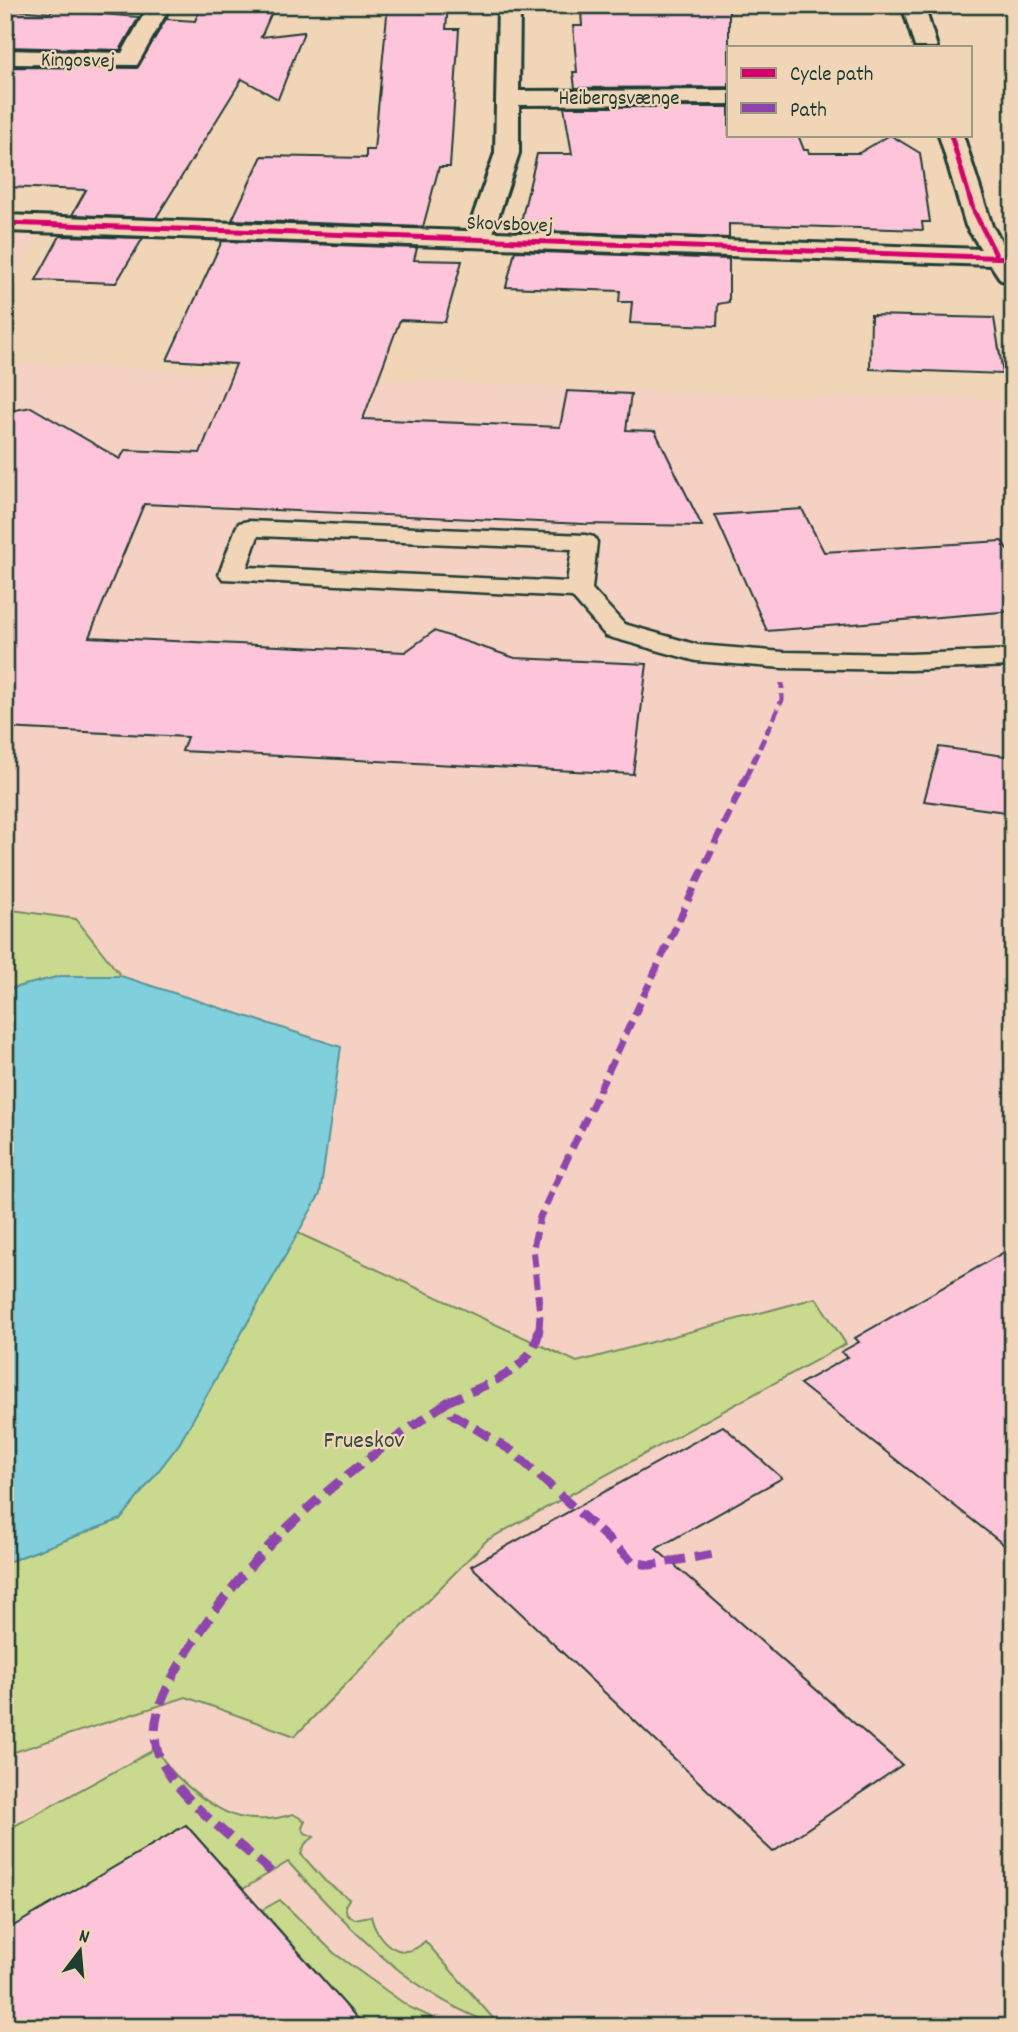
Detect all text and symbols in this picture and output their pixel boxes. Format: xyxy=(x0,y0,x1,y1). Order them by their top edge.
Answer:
street label: Kingosvej xyxy=(41,46,115,78)
legend xyxy=(727,46,972,136)
text: Cycle path xyxy=(790,61,873,91)
street label: Heibergsvænge xyxy=(559,85,679,115)
text: Path xyxy=(790,97,827,127)
street label: Skovsbovej xyxy=(466,209,554,243)
park label: Frueskov xyxy=(323,1425,405,1459)
north arrow xyxy=(46,1916,116,1986)
text: N xyxy=(75,1924,92,1952)

